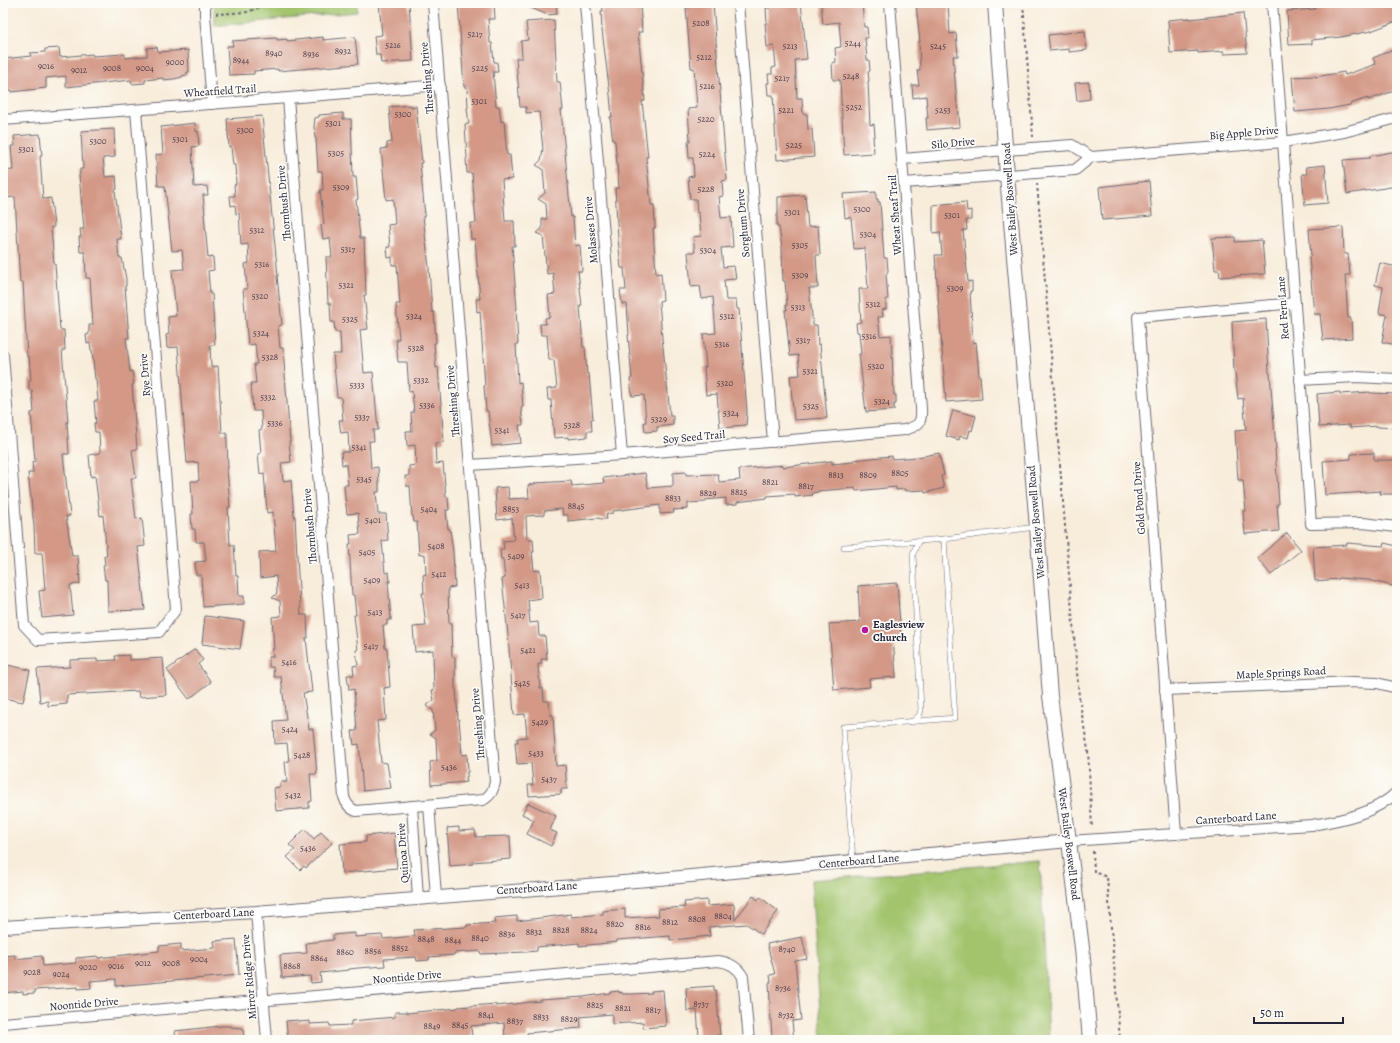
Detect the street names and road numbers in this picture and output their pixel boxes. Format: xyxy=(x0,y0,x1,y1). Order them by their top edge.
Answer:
street label: Threshing Drive xyxy=(416,42,438,114)
street label: Wheatfield Trail xyxy=(182,81,257,101)
street label: Big Apple Drive xyxy=(1209,122,1279,144)
street label: Silo Drive xyxy=(931,134,976,152)
street label: West Bailey Boswell Road xyxy=(999,142,1022,257)
street label: Thornbush Drive xyxy=(273,165,295,241)
street label: Wheat Sheaf Trail xyxy=(885,174,905,256)
street label: Sorghum Drive xyxy=(733,188,753,258)
street label: Molasses Drive xyxy=(581,196,601,264)
street label: Red Fern Lane xyxy=(1273,276,1293,340)
street label: Rye Drive xyxy=(136,353,154,397)
street label: Threshing Drive xyxy=(442,365,464,437)
street label: Soy Seed Trail xyxy=(662,427,726,447)
street label: Gold Pond Drive xyxy=(1129,461,1149,535)
street label: West Bailey Boswell Road xyxy=(1024,465,1048,580)
street label: Thornbush Drive xyxy=(299,488,321,564)
street label: Maple Springs Road xyxy=(1236,663,1326,683)
street label: Threshing Drive xyxy=(467,688,489,760)
street label: West Bailey Boswell Road xyxy=(1055,786,1083,901)
street label: Canterboard Lane xyxy=(1195,808,1277,828)
street label: Quinoa Drive xyxy=(393,822,413,884)
street label: Centerboard Lane xyxy=(818,850,900,872)
street label: Centerboard Lane xyxy=(496,878,578,898)
street label: Centerboard Lane xyxy=(173,904,255,924)
street label: Mirror Ridge Drive xyxy=(238,934,260,1020)
street label: Noontide Drive xyxy=(372,967,442,987)
street label: Noontide Drive xyxy=(49,994,119,1014)

